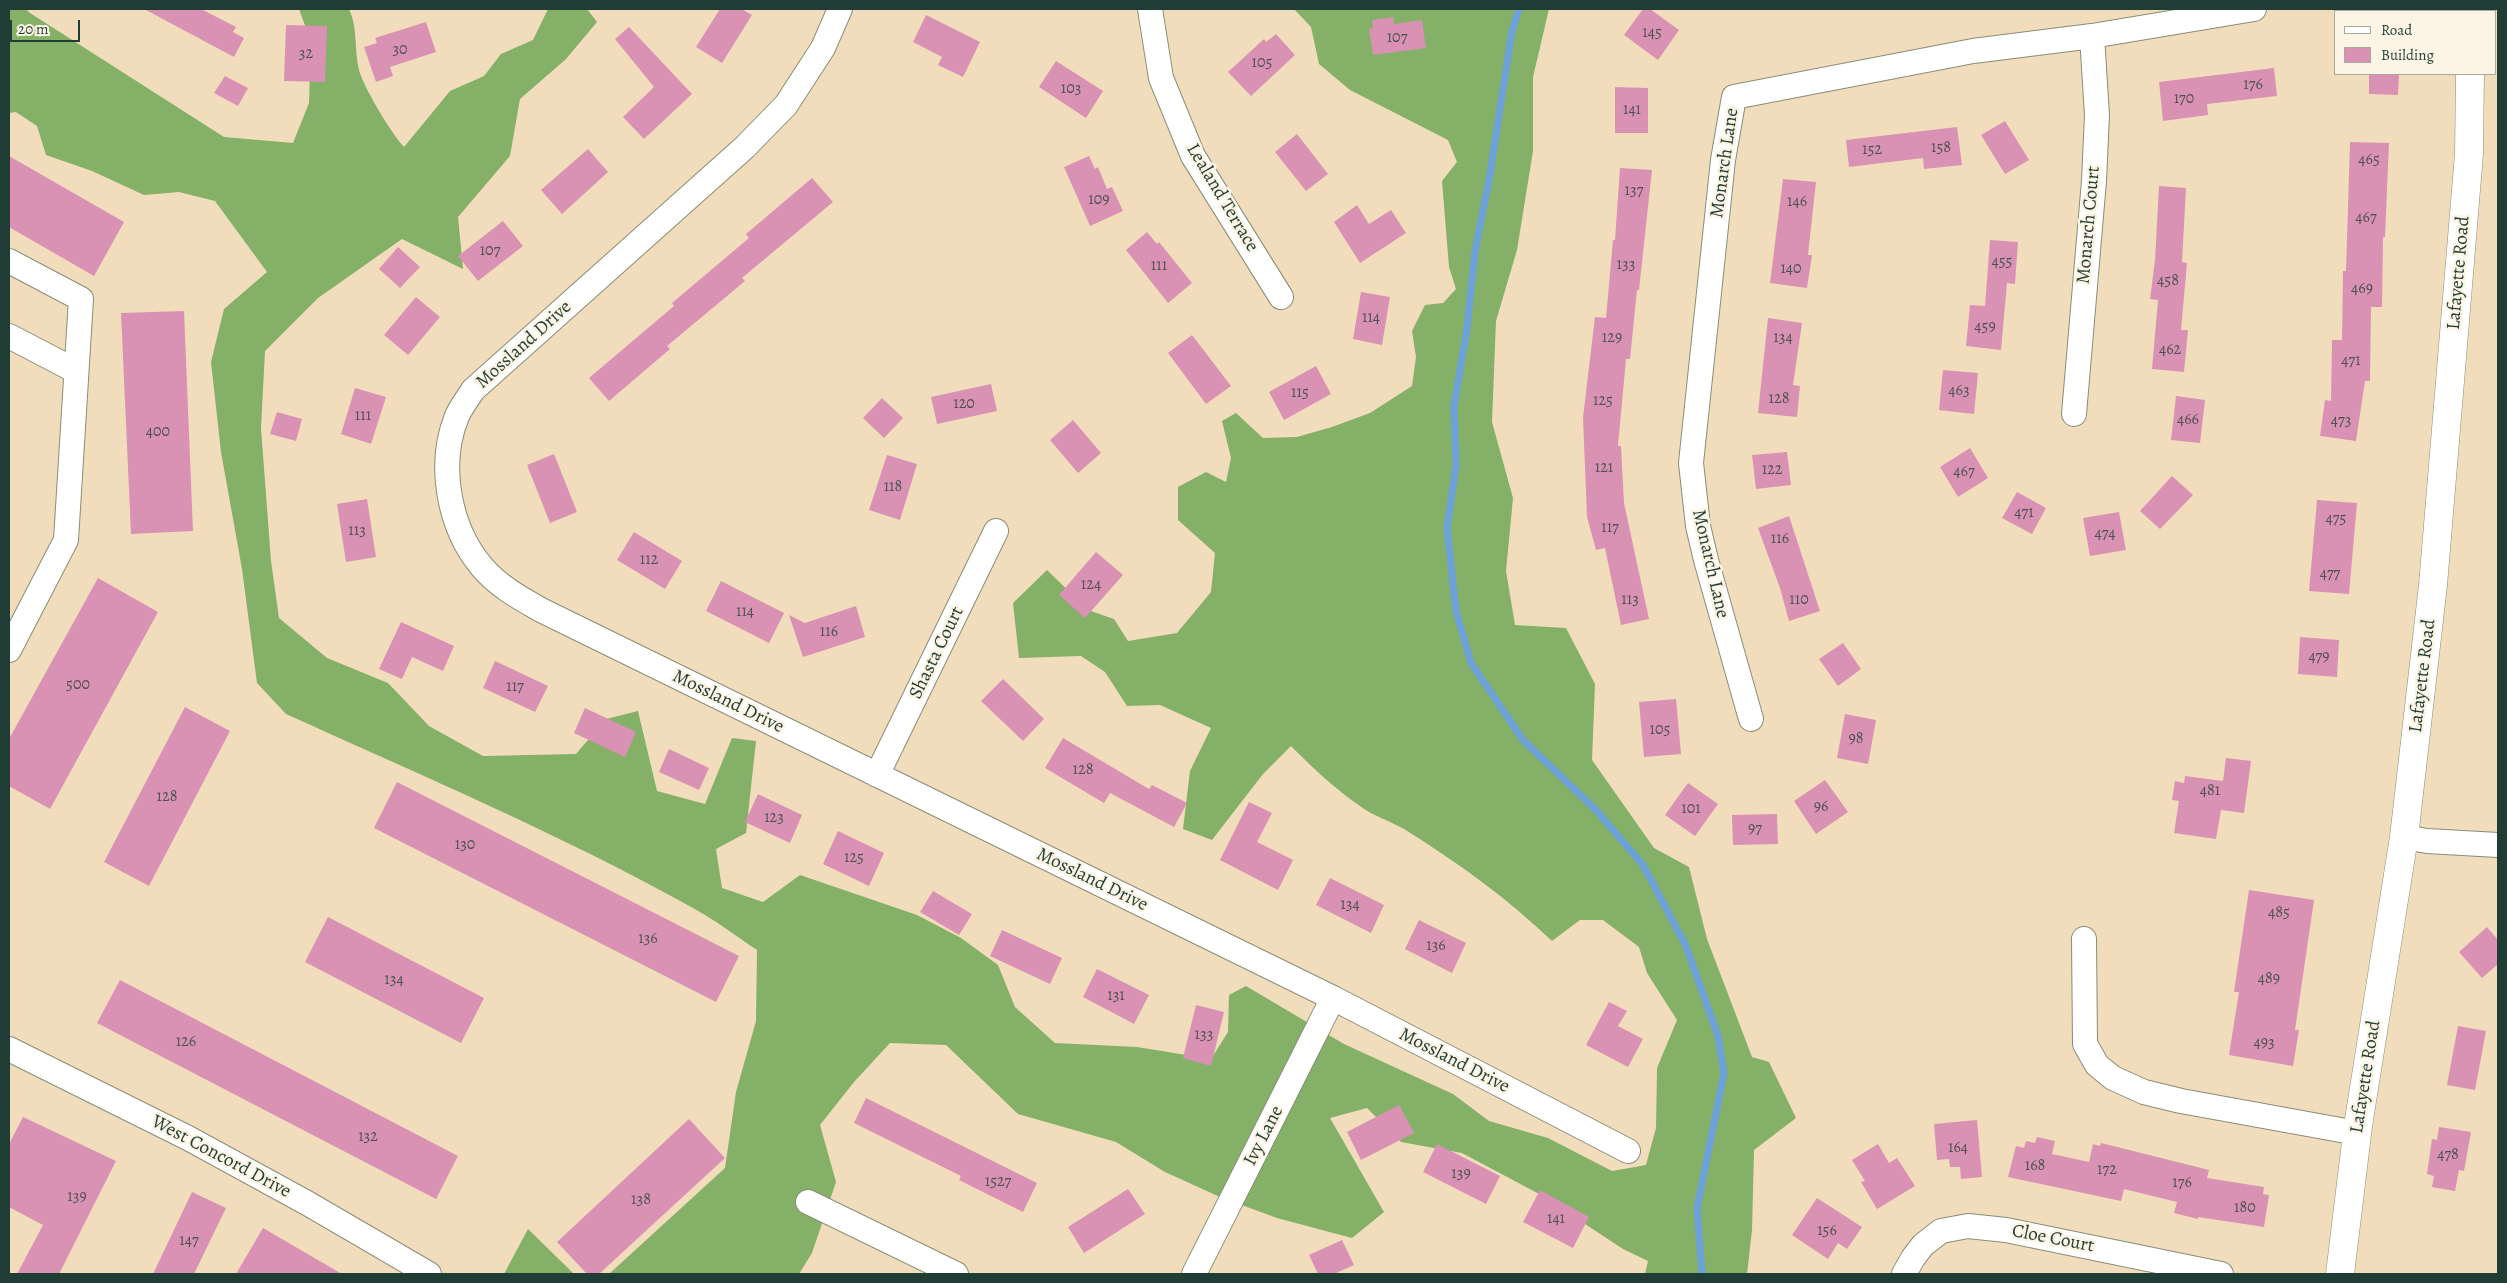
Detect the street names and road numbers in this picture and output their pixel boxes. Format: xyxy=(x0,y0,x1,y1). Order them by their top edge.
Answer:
street label: Monarch Lane xyxy=(1706,107,1744,219)
street label: Lealand Terrace xyxy=(1181,140,1263,256)
street label: Monarch Court xyxy=(2072,165,2106,285)
street label: Lafayette Road xyxy=(2443,215,2475,331)
street label: Mossland Drive xyxy=(471,296,577,394)
street label: Monarch Lane xyxy=(1686,507,1734,621)
street label: Shasta Court xyxy=(905,603,969,703)
street label: Lafayette Road xyxy=(2405,618,2441,734)
street label: Mossland Drive xyxy=(669,665,787,739)
street label: Mossland Drive xyxy=(1033,843,1151,917)
street label: Lafayette Road xyxy=(2346,1019,2386,1135)
street label: Mossland Drive xyxy=(1395,1023,1513,1099)
street label: Ivy Lane xyxy=(1239,1102,1289,1170)
street label: West Concord Drive xyxy=(147,1111,295,1203)
street label: Cloe Court xyxy=(2010,1220,2096,1258)

